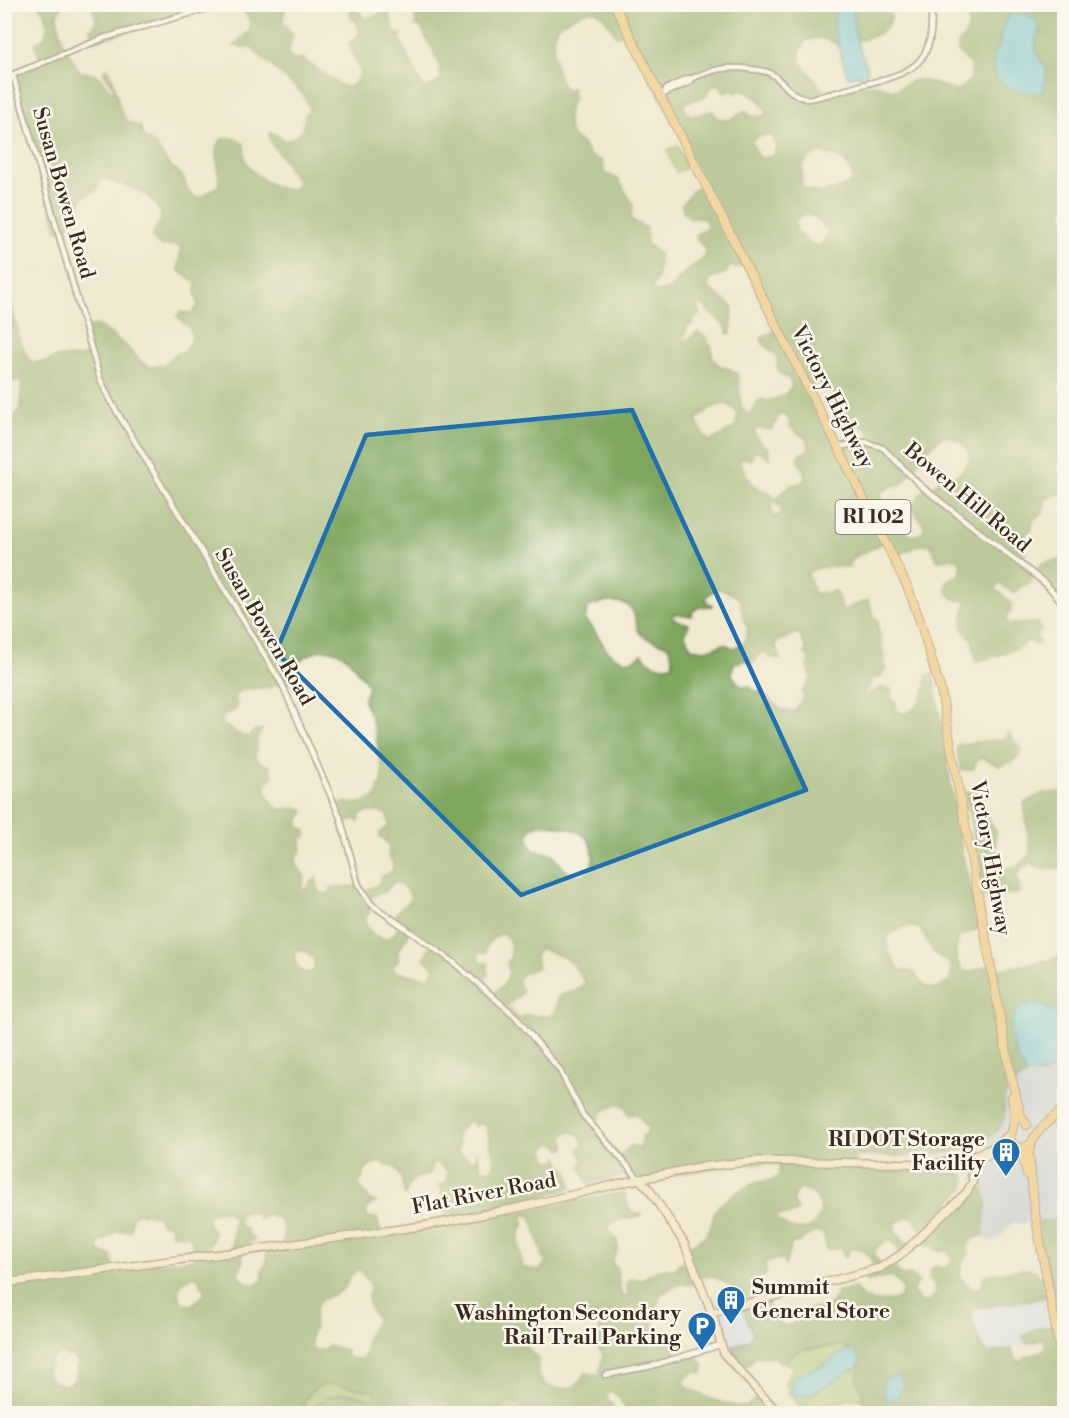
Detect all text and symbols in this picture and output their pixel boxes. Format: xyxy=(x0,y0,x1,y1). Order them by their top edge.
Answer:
street label: Susan Bowen Road xyxy=(26,104,100,282)
street label: Victory Highway xyxy=(784,320,880,474)
street label: Bowen Hill Road xyxy=(898,437,1036,559)
road number: RI 102 xyxy=(836,500,910,534)
street label: Susan Bowen Road xyxy=(208,544,320,710)
street label: Victory Highway xyxy=(963,777,1017,938)
place label: RI DOT Storage Facility xyxy=(828,1127,985,1177)
building icon: RI DOT Storage Facility xyxy=(990,1136,1022,1178)
street label: Flat River Road xyxy=(410,1167,559,1221)
place label: Summit General Store xyxy=(752,1275,890,1325)
building icon: Summit General Store xyxy=(715,1284,747,1326)
place label: Washington Secondary Rail Trail Parking xyxy=(453,1301,682,1351)
parking icon: Washington Secondary Rail Trail Parking xyxy=(686,1310,718,1352)

